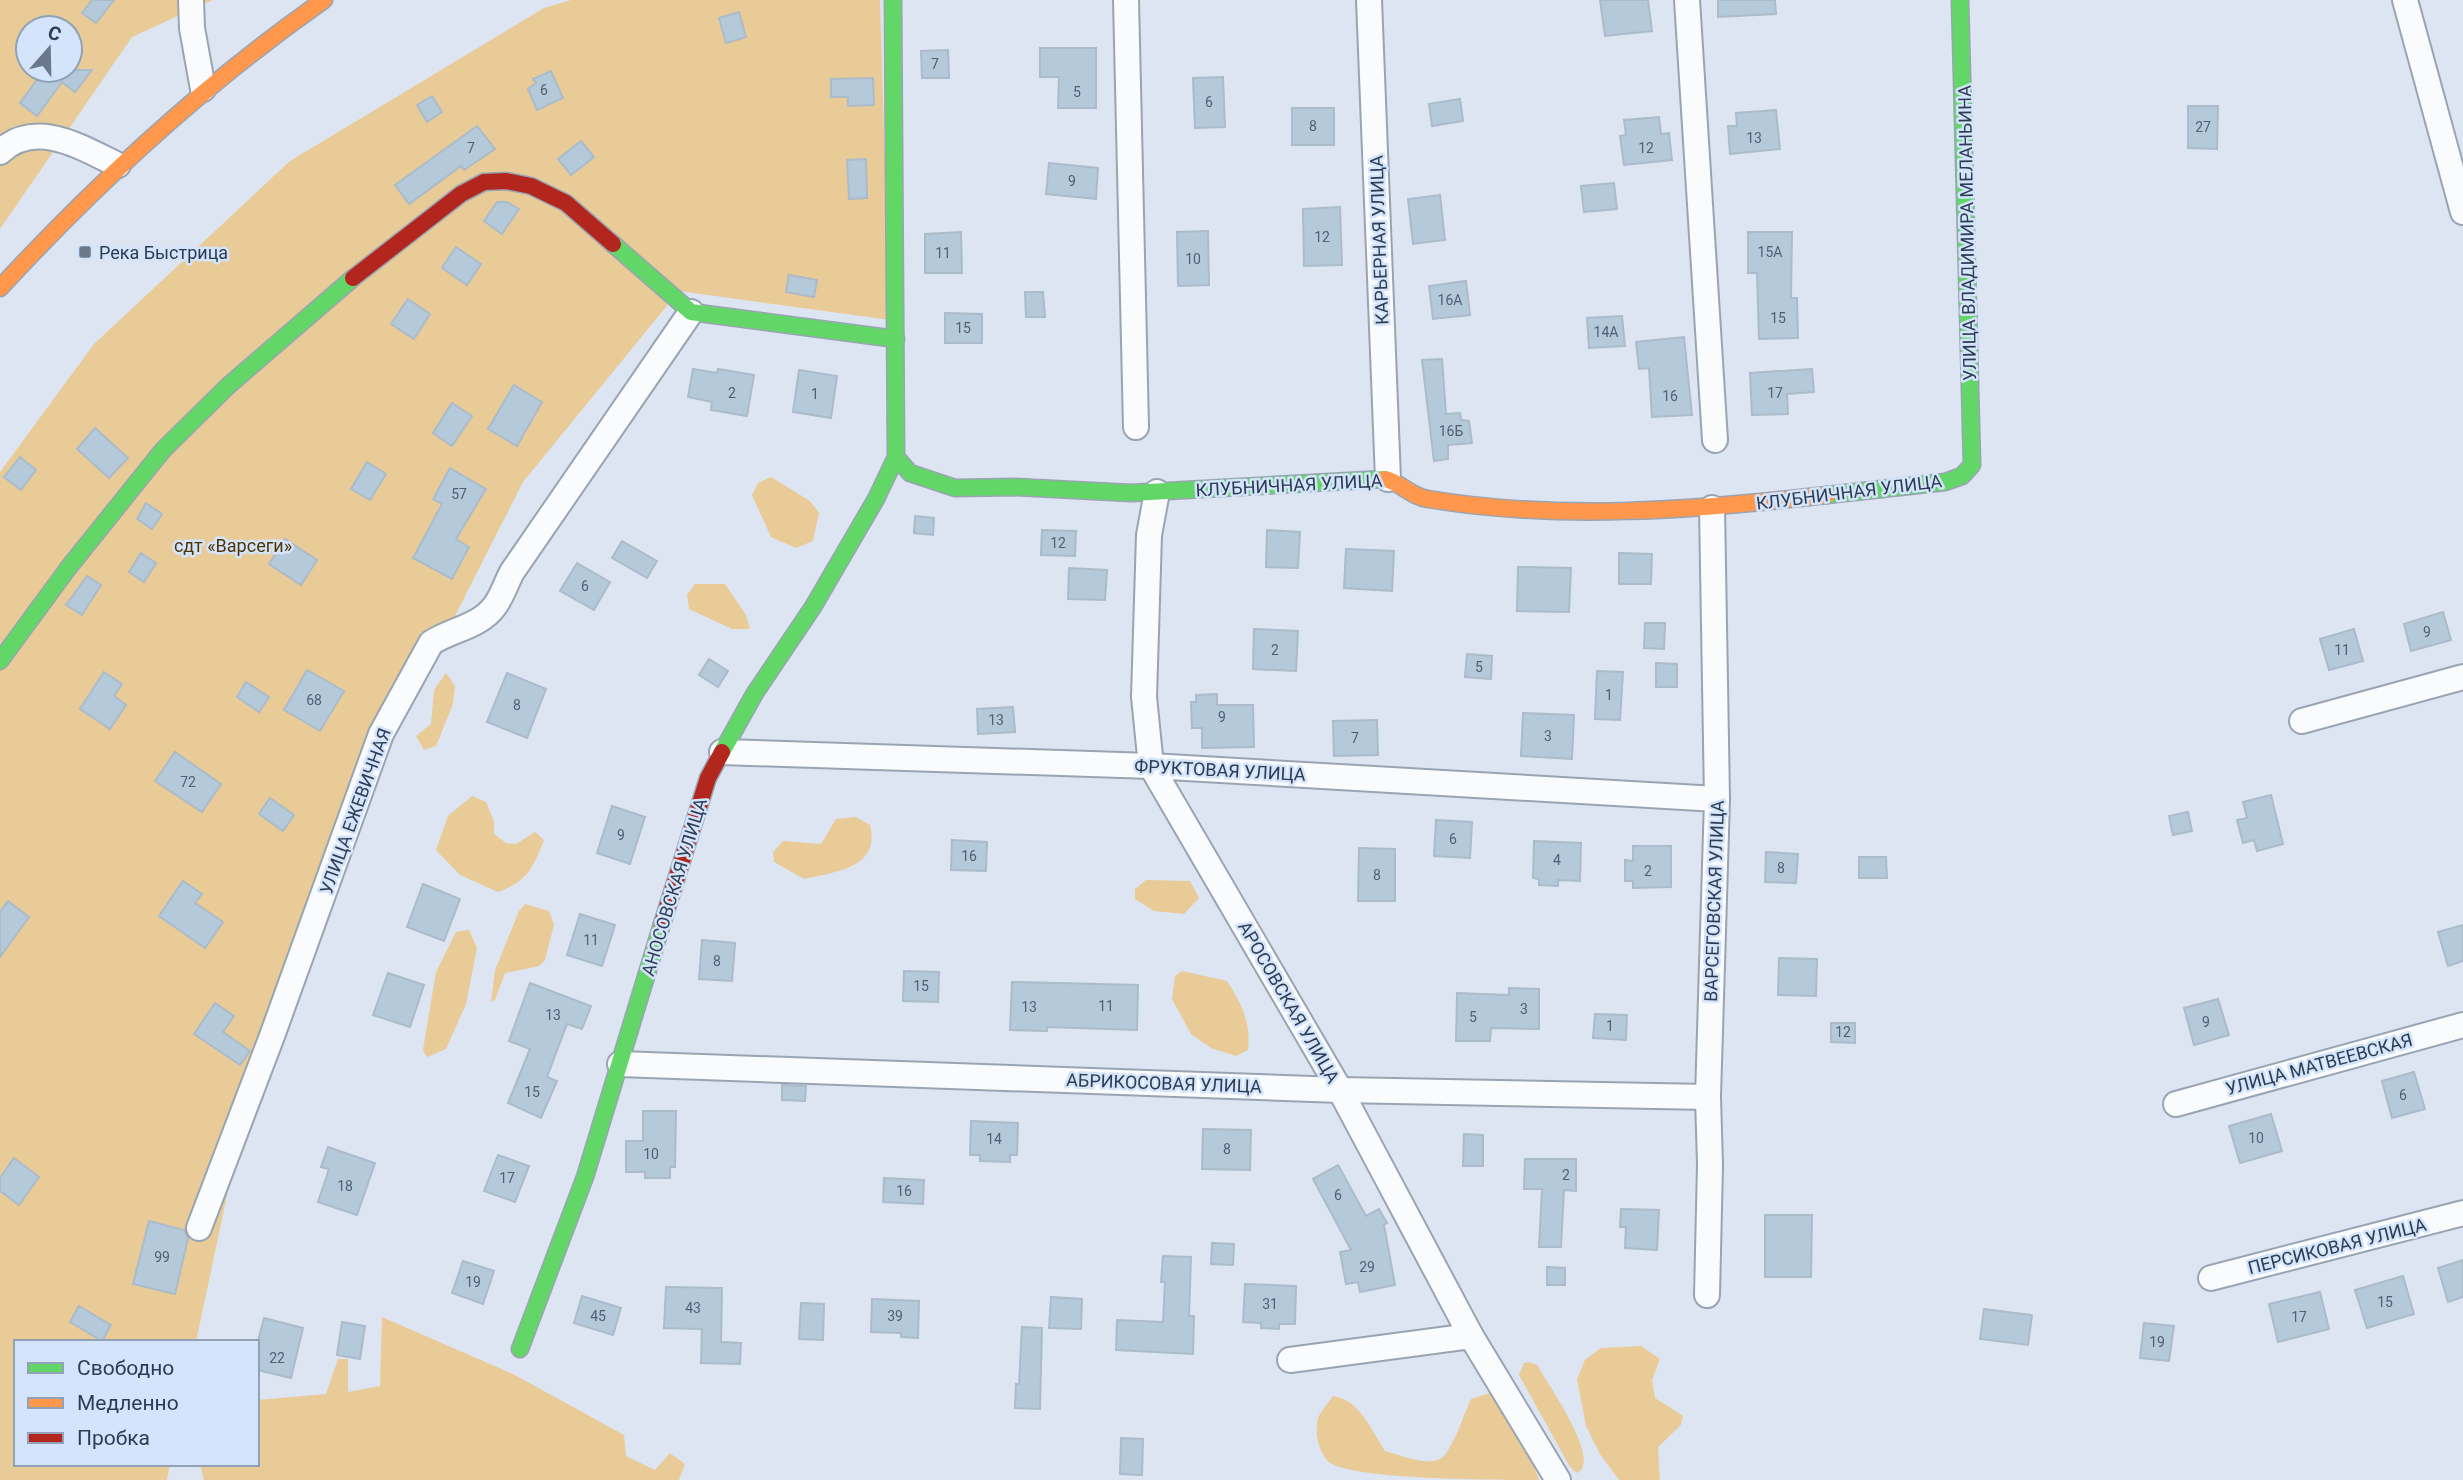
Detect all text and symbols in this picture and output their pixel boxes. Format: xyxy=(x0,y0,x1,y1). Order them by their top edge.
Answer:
north arrow xyxy=(14,14,84,84)
text: С xyxy=(45,21,64,46)
house number: 7 xyxy=(931,56,939,72)
house number: 6 xyxy=(540,82,548,98)
house number: 5 xyxy=(1073,84,1081,100)
street label: УЛИЦА ВЛАДИМИРА МЕЛАНЬИНА xyxy=(1954,85,1980,381)
house number: 6 xyxy=(1205,94,1213,110)
house number: 8 xyxy=(1309,118,1317,134)
house number: 27 xyxy=(2195,119,2211,135)
house number: 13 xyxy=(1746,130,1762,146)
house number: 7 xyxy=(467,140,475,156)
house number: 12 xyxy=(1638,140,1654,156)
street label: КАРЬЕРНАЯ УЛИЦА xyxy=(1366,155,1392,325)
house number: 9 xyxy=(1068,173,1076,189)
house number: 12 xyxy=(1314,229,1330,245)
place label: Река Быстрица xyxy=(99,242,228,263)
marker: Река Быстрица xyxy=(77,244,93,260)
house number: 15А xyxy=(1758,244,1782,260)
house number: 11 xyxy=(935,245,951,261)
house number: 10 xyxy=(1185,251,1201,267)
house number: 16А xyxy=(1438,292,1462,308)
house number: 15 xyxy=(1770,310,1786,326)
house number: 15 xyxy=(955,320,971,336)
house number: 14А xyxy=(1594,324,1618,340)
house number: 2 xyxy=(728,385,736,401)
house number: 17 xyxy=(1767,385,1783,401)
house number: 1 xyxy=(811,386,819,402)
house number: 16 xyxy=(1662,388,1678,404)
house number: 16Б xyxy=(1439,423,1463,439)
street label: КЛУБНИЧНАЯ УЛИЦА xyxy=(1195,470,1383,500)
street label: КЛУБНИЧНАЯ УЛИЦА xyxy=(1755,470,1943,514)
house number: 57 xyxy=(451,486,467,502)
park label: сдт «Варсеги» xyxy=(174,535,292,556)
house number: 12 xyxy=(1050,535,1066,551)
house number: 6 xyxy=(581,578,589,594)
house number: 9 xyxy=(2423,624,2431,640)
house number: 2 xyxy=(1271,642,1279,658)
house number: 11 xyxy=(2334,642,2350,658)
house number: 5 xyxy=(1475,659,1483,675)
house number: 1 xyxy=(1605,687,1613,703)
house number: 68 xyxy=(306,692,322,708)
house number: 8 xyxy=(513,697,521,713)
house number: 9 xyxy=(1218,709,1226,725)
house number: 13 xyxy=(988,712,1004,728)
street label: УЛИЦА ЕЖЕВИЧНАЯ xyxy=(315,725,395,897)
house number: 3 xyxy=(1544,728,1552,744)
house number: 7 xyxy=(1351,730,1359,746)
street label: ФРУКТОВАЯ УЛИЦА xyxy=(1134,755,1306,785)
house number: 72 xyxy=(180,774,196,790)
street label: АНОСОВСКАЯ УЛИЦА xyxy=(637,795,711,978)
street label: ВАРСЕГОВСКАЯ УЛИЦА xyxy=(1700,800,1728,1002)
house number: 9 xyxy=(617,827,625,843)
house number: 6 xyxy=(1449,831,1457,847)
house number: 16 xyxy=(961,848,977,864)
house number: 4 xyxy=(1553,852,1561,868)
house number: 8 xyxy=(1777,860,1785,876)
house number: 2 xyxy=(1644,863,1652,879)
house number: 8 xyxy=(1373,867,1381,883)
street label: АРОСОВСКАЯ УЛИЦА xyxy=(1234,917,1344,1087)
house number: 11 xyxy=(583,932,599,948)
house number: 8 xyxy=(713,953,721,969)
house number: 15 xyxy=(913,978,929,994)
house number: 11 xyxy=(1098,998,1114,1014)
house number: 13 xyxy=(1021,999,1037,1015)
house number: 3 xyxy=(1520,1001,1528,1017)
house number: 13 xyxy=(545,1007,561,1023)
house number: 5 xyxy=(1469,1009,1477,1025)
house number: 9 xyxy=(2202,1014,2210,1030)
house number: 1 xyxy=(1606,1018,1614,1034)
house number: 12 xyxy=(1835,1024,1851,1040)
street label: УЛИЦА МАТВЕЕВСКАЯ xyxy=(2223,1029,2415,1099)
street label: АБРИКОСОВАЯ УЛИЦА xyxy=(1066,1069,1262,1097)
house number: 15 xyxy=(524,1084,540,1100)
house number: 6 xyxy=(2399,1087,2407,1103)
house number: 10 xyxy=(2248,1130,2264,1146)
house number: 14 xyxy=(986,1131,1002,1147)
house number: 8 xyxy=(1223,1141,1231,1157)
house number: 10 xyxy=(643,1146,659,1162)
house number: 2 xyxy=(1562,1167,1570,1183)
house number: 17 xyxy=(499,1170,515,1186)
house number: 18 xyxy=(337,1178,353,1194)
house number: 16 xyxy=(896,1183,912,1199)
house number: 6 xyxy=(1334,1187,1342,1203)
street label: ПЕРСИКОВАЯ УЛИЦА xyxy=(2246,1214,2429,1278)
house number: 99 xyxy=(154,1249,170,1265)
house number: 29 xyxy=(1359,1259,1375,1275)
house number: 19 xyxy=(465,1274,481,1290)
house number: 15 xyxy=(2377,1294,2393,1310)
house number: 31 xyxy=(1262,1296,1278,1312)
house number: 43 xyxy=(685,1300,701,1316)
house number: 45 xyxy=(590,1308,606,1324)
house number: 39 xyxy=(887,1308,903,1324)
house number: 17 xyxy=(2291,1309,2307,1325)
house number: 19 xyxy=(2149,1334,2165,1350)
legend xyxy=(14,1340,259,1466)
house number: 22 xyxy=(269,1350,285,1366)
text: Свободно xyxy=(77,1356,174,1380)
text: Медленно xyxy=(77,1391,179,1415)
text: Пробка xyxy=(77,1426,150,1450)

